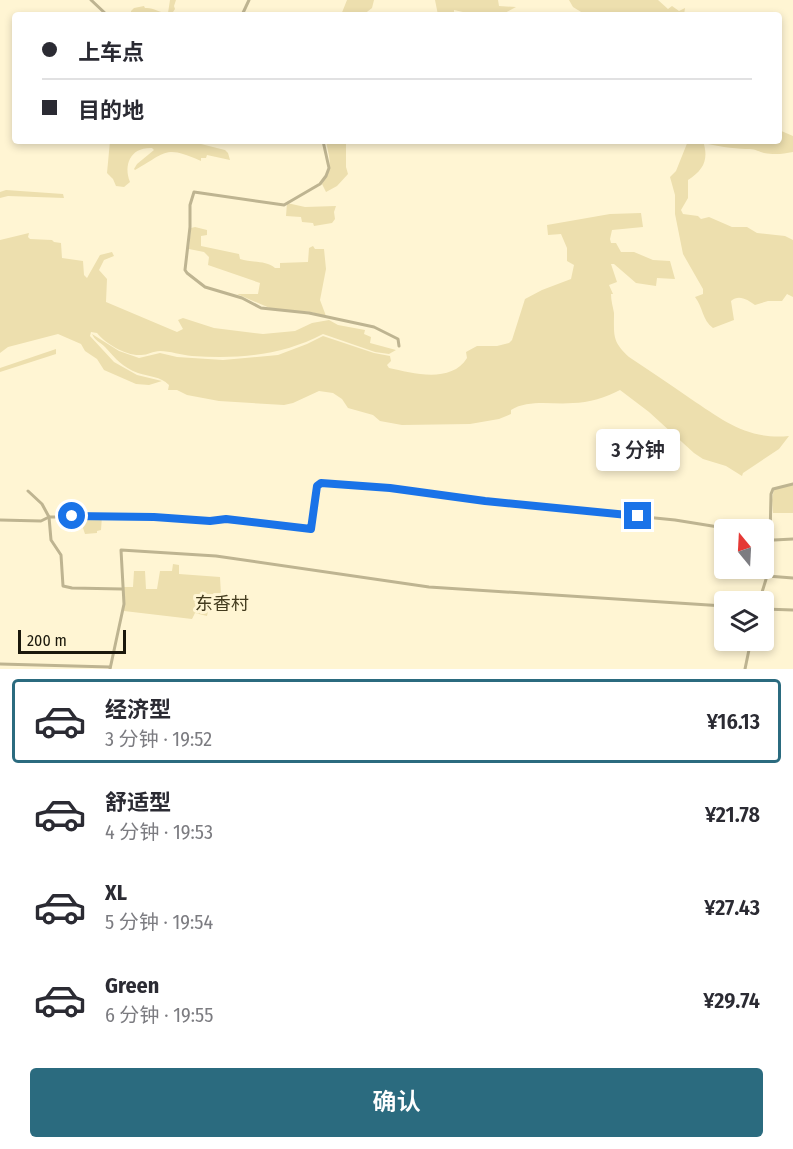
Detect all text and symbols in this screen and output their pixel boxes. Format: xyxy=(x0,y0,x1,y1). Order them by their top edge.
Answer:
text: 上车点 xyxy=(78,39,144,66)
text: 目的地 xyxy=(78,97,144,124)
callout: 3 分钟 xyxy=(596,429,680,471)
text: 3 分钟 xyxy=(611,438,665,462)
route start xyxy=(58,502,85,529)
route end xyxy=(624,502,651,529)
north arrow xyxy=(714,519,774,579)
map controls xyxy=(714,519,774,651)
button: layers xyxy=(714,591,774,651)
district label: 东香村 xyxy=(195,593,249,615)
scale bar xyxy=(18,627,126,654)
text: 200 m xyxy=(27,631,67,650)
icon: car xyxy=(33,694,87,748)
text: 经济型 xyxy=(105,696,171,723)
text: ¥16.13 xyxy=(707,708,760,735)
text: 3 分钟 · 19:52 xyxy=(105,727,212,751)
icon: car xyxy=(33,787,87,841)
text: 舒适型 xyxy=(105,789,171,816)
text: ¥21.78 xyxy=(705,801,760,828)
text: 4 分钟 · 19:53 xyxy=(105,820,213,844)
text: XL xyxy=(105,879,127,906)
icon: car xyxy=(33,880,87,934)
text: ¥27.43 xyxy=(704,894,760,921)
text: 5 分钟 · 19:54 xyxy=(105,910,213,934)
text: Green xyxy=(105,972,159,999)
icon: car xyxy=(33,973,87,1027)
text: ¥29.74 xyxy=(703,987,760,1014)
text: 6 分钟 · 19:55 xyxy=(105,1003,213,1027)
button: 确认 xyxy=(30,1068,763,1137)

